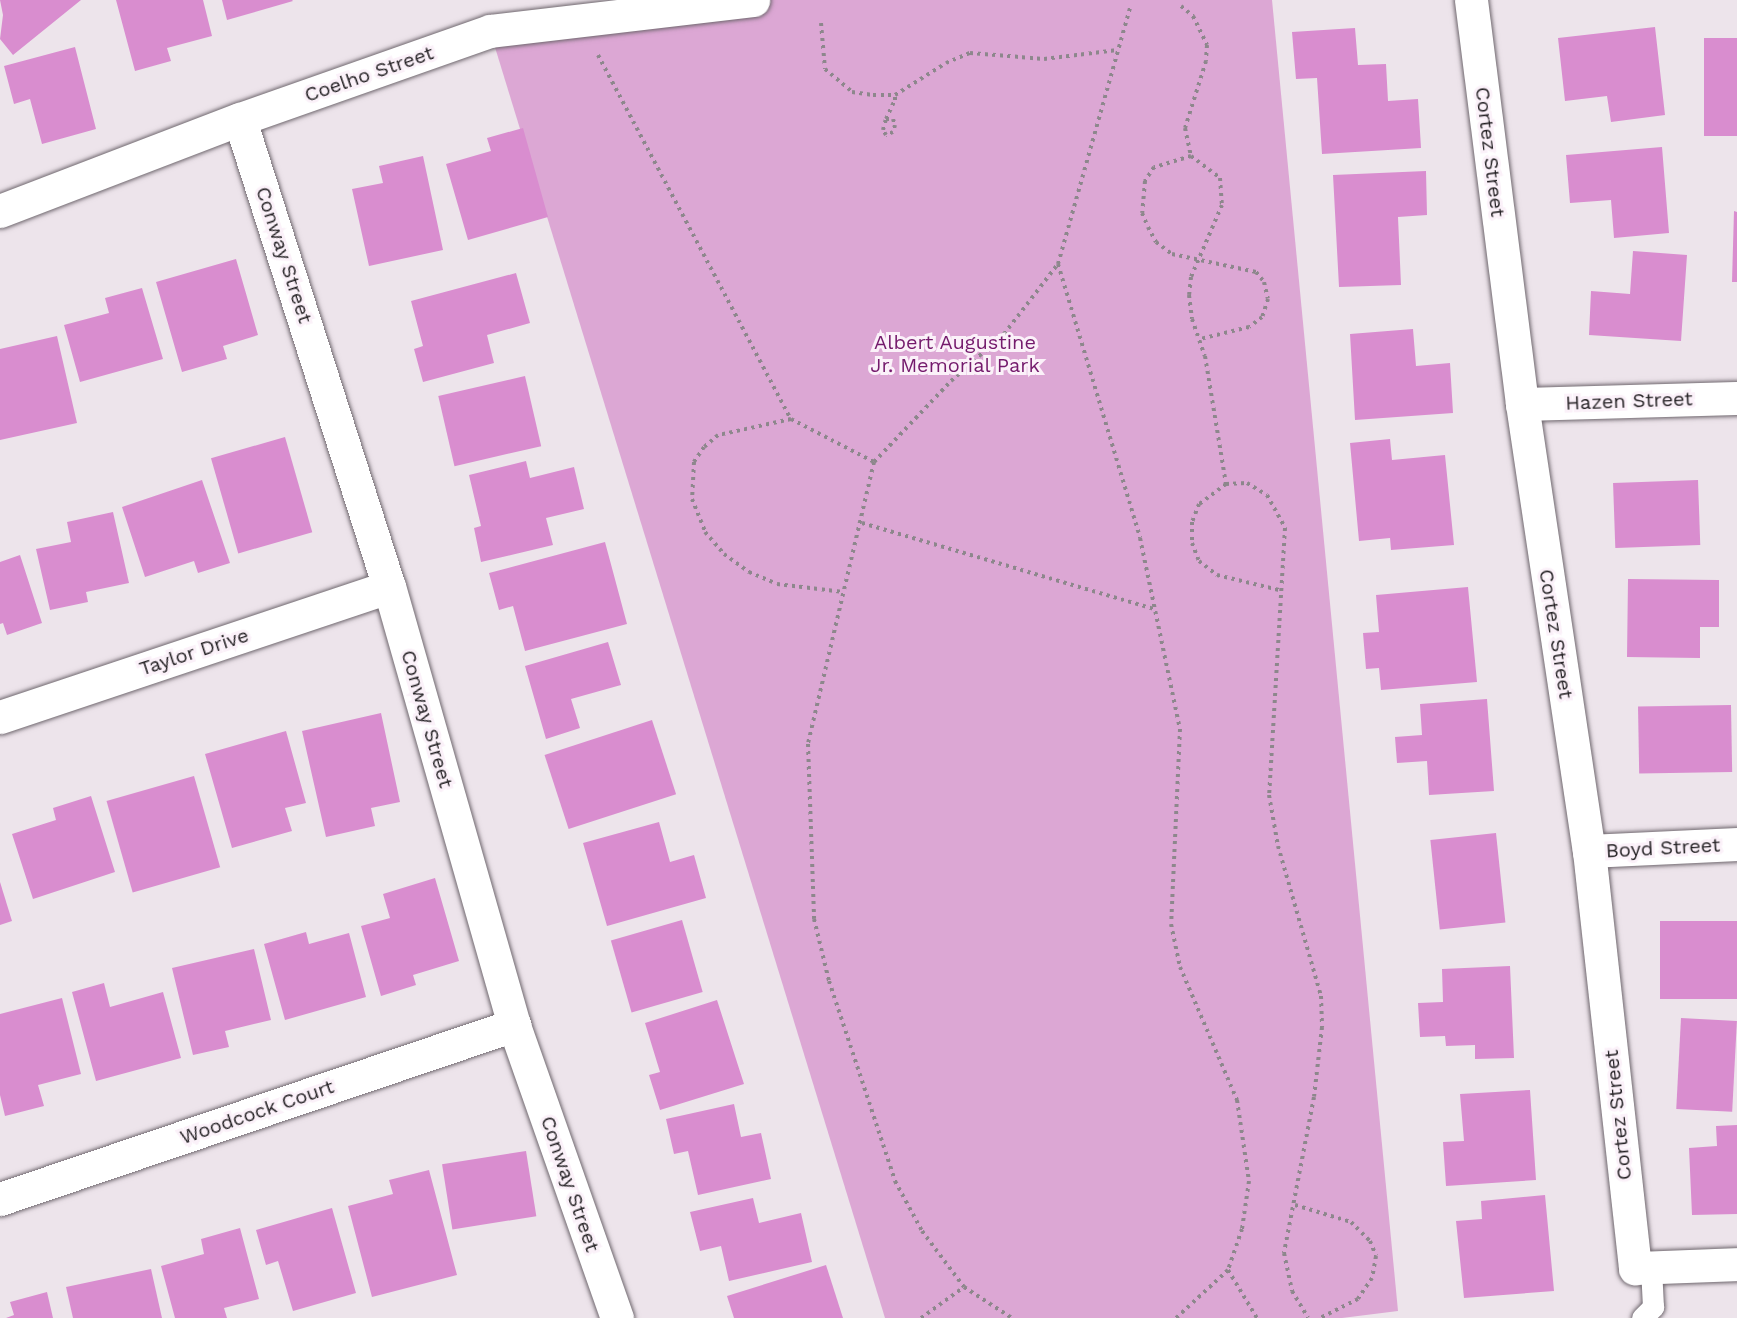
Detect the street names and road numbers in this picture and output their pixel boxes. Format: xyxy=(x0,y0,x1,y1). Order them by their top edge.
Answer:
street label: Coelho Street xyxy=(301,41,437,107)
street label: Cortez Street xyxy=(1470,86,1510,218)
street label: Conway Street xyxy=(251,184,317,326)
street label: Hazen Street xyxy=(1565,387,1693,415)
street label: Cortez Street xyxy=(1534,567,1578,701)
street label: Taylor Drive xyxy=(136,623,252,681)
street label: Conway Street xyxy=(396,647,458,791)
street label: Boyd Street xyxy=(1605,833,1721,863)
street label: Cortez Street xyxy=(1599,1049,1637,1181)
street label: Woodcock Court xyxy=(177,1074,337,1150)
street label: Conway Street xyxy=(535,1113,605,1255)

